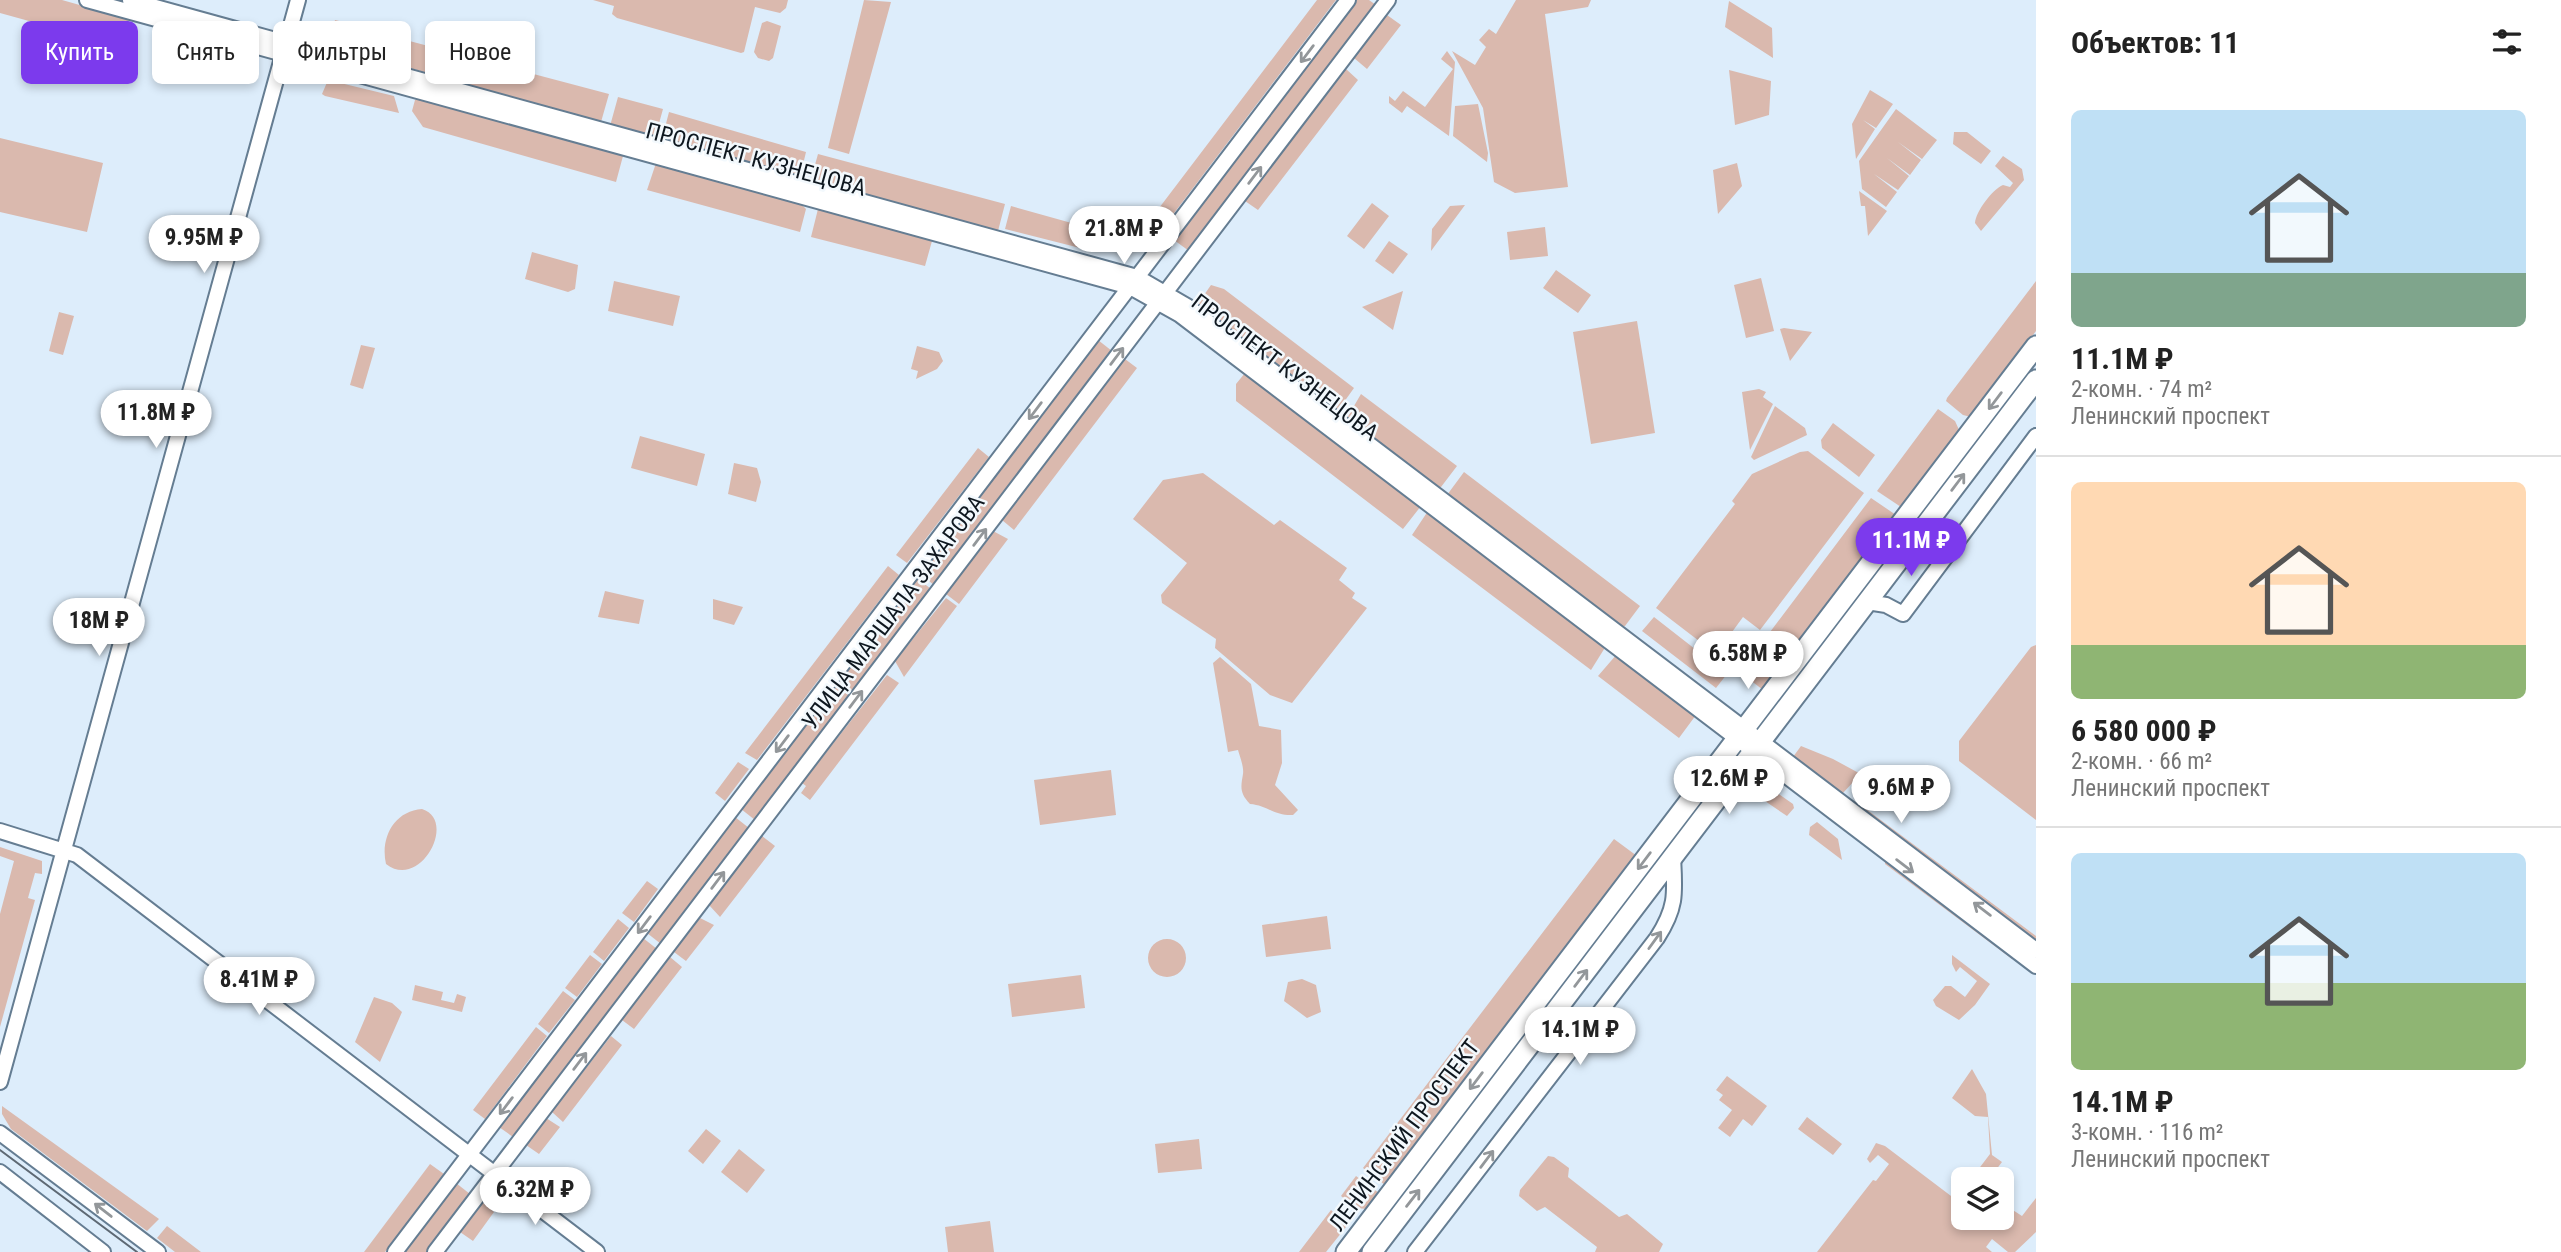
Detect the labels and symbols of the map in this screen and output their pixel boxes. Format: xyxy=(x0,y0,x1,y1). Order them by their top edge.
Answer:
one-way arrow xyxy=(1299,45,1314,63)
street label: ПРОСПЕКТ КУЗНЕЦОВА xyxy=(643,117,869,202)
one-way arrow xyxy=(1248,166,1263,184)
pin: 21.8M ₽ xyxy=(1059,206,1189,266)
pin: 9.95M ₽ xyxy=(139,216,269,275)
street label: ПРОСПЕКТ КУЗНЕЦОВА xyxy=(1186,288,1383,446)
one-way arrow xyxy=(1110,347,1125,365)
pin: 11.8M ₽ xyxy=(91,391,221,450)
one-way arrow xyxy=(1987,391,2002,409)
one-way arrow xyxy=(1028,401,1043,420)
one-way arrow xyxy=(1950,473,1965,492)
street label: УЛИЦА МАРШАЛА ЗАХАРОВА xyxy=(796,490,990,735)
pin: 11.1M ₽ xyxy=(1846,518,1976,578)
one-way arrow xyxy=(972,528,987,546)
pin: 18M ₽ xyxy=(50,598,148,658)
pin: 6.58M ₽ xyxy=(1683,632,1813,691)
one-way arrow xyxy=(848,691,863,709)
one-way arrow xyxy=(774,734,789,753)
pin: 12.6M ₽ xyxy=(1664,756,1794,816)
pin: 9.6M ₽ xyxy=(1844,766,1958,825)
one-way arrow xyxy=(1636,851,1651,870)
one-way arrow xyxy=(1896,858,1915,873)
one-way arrow xyxy=(710,872,725,890)
one-way arrow xyxy=(1973,901,1991,916)
one-way arrow xyxy=(637,915,652,934)
one-way arrow xyxy=(1648,931,1663,950)
pin: 8.41M ₽ xyxy=(194,958,324,1017)
one-way arrow xyxy=(1573,969,1588,988)
pin: 14.1M ₽ xyxy=(1515,1007,1645,1067)
street label: ЛЕНИНСКИЙ ПРОСПЕКТ xyxy=(1323,1034,1485,1236)
one-way arrow xyxy=(572,1052,587,1071)
one-way arrow xyxy=(1469,1071,1483,1090)
one-way arrow xyxy=(499,1096,514,1115)
one-way arrow xyxy=(1479,1150,1494,1169)
pin: 6.32M ₽ xyxy=(470,1168,600,1227)
one-way arrow xyxy=(1405,1188,1420,1207)
one-way arrow xyxy=(95,1203,113,1218)

